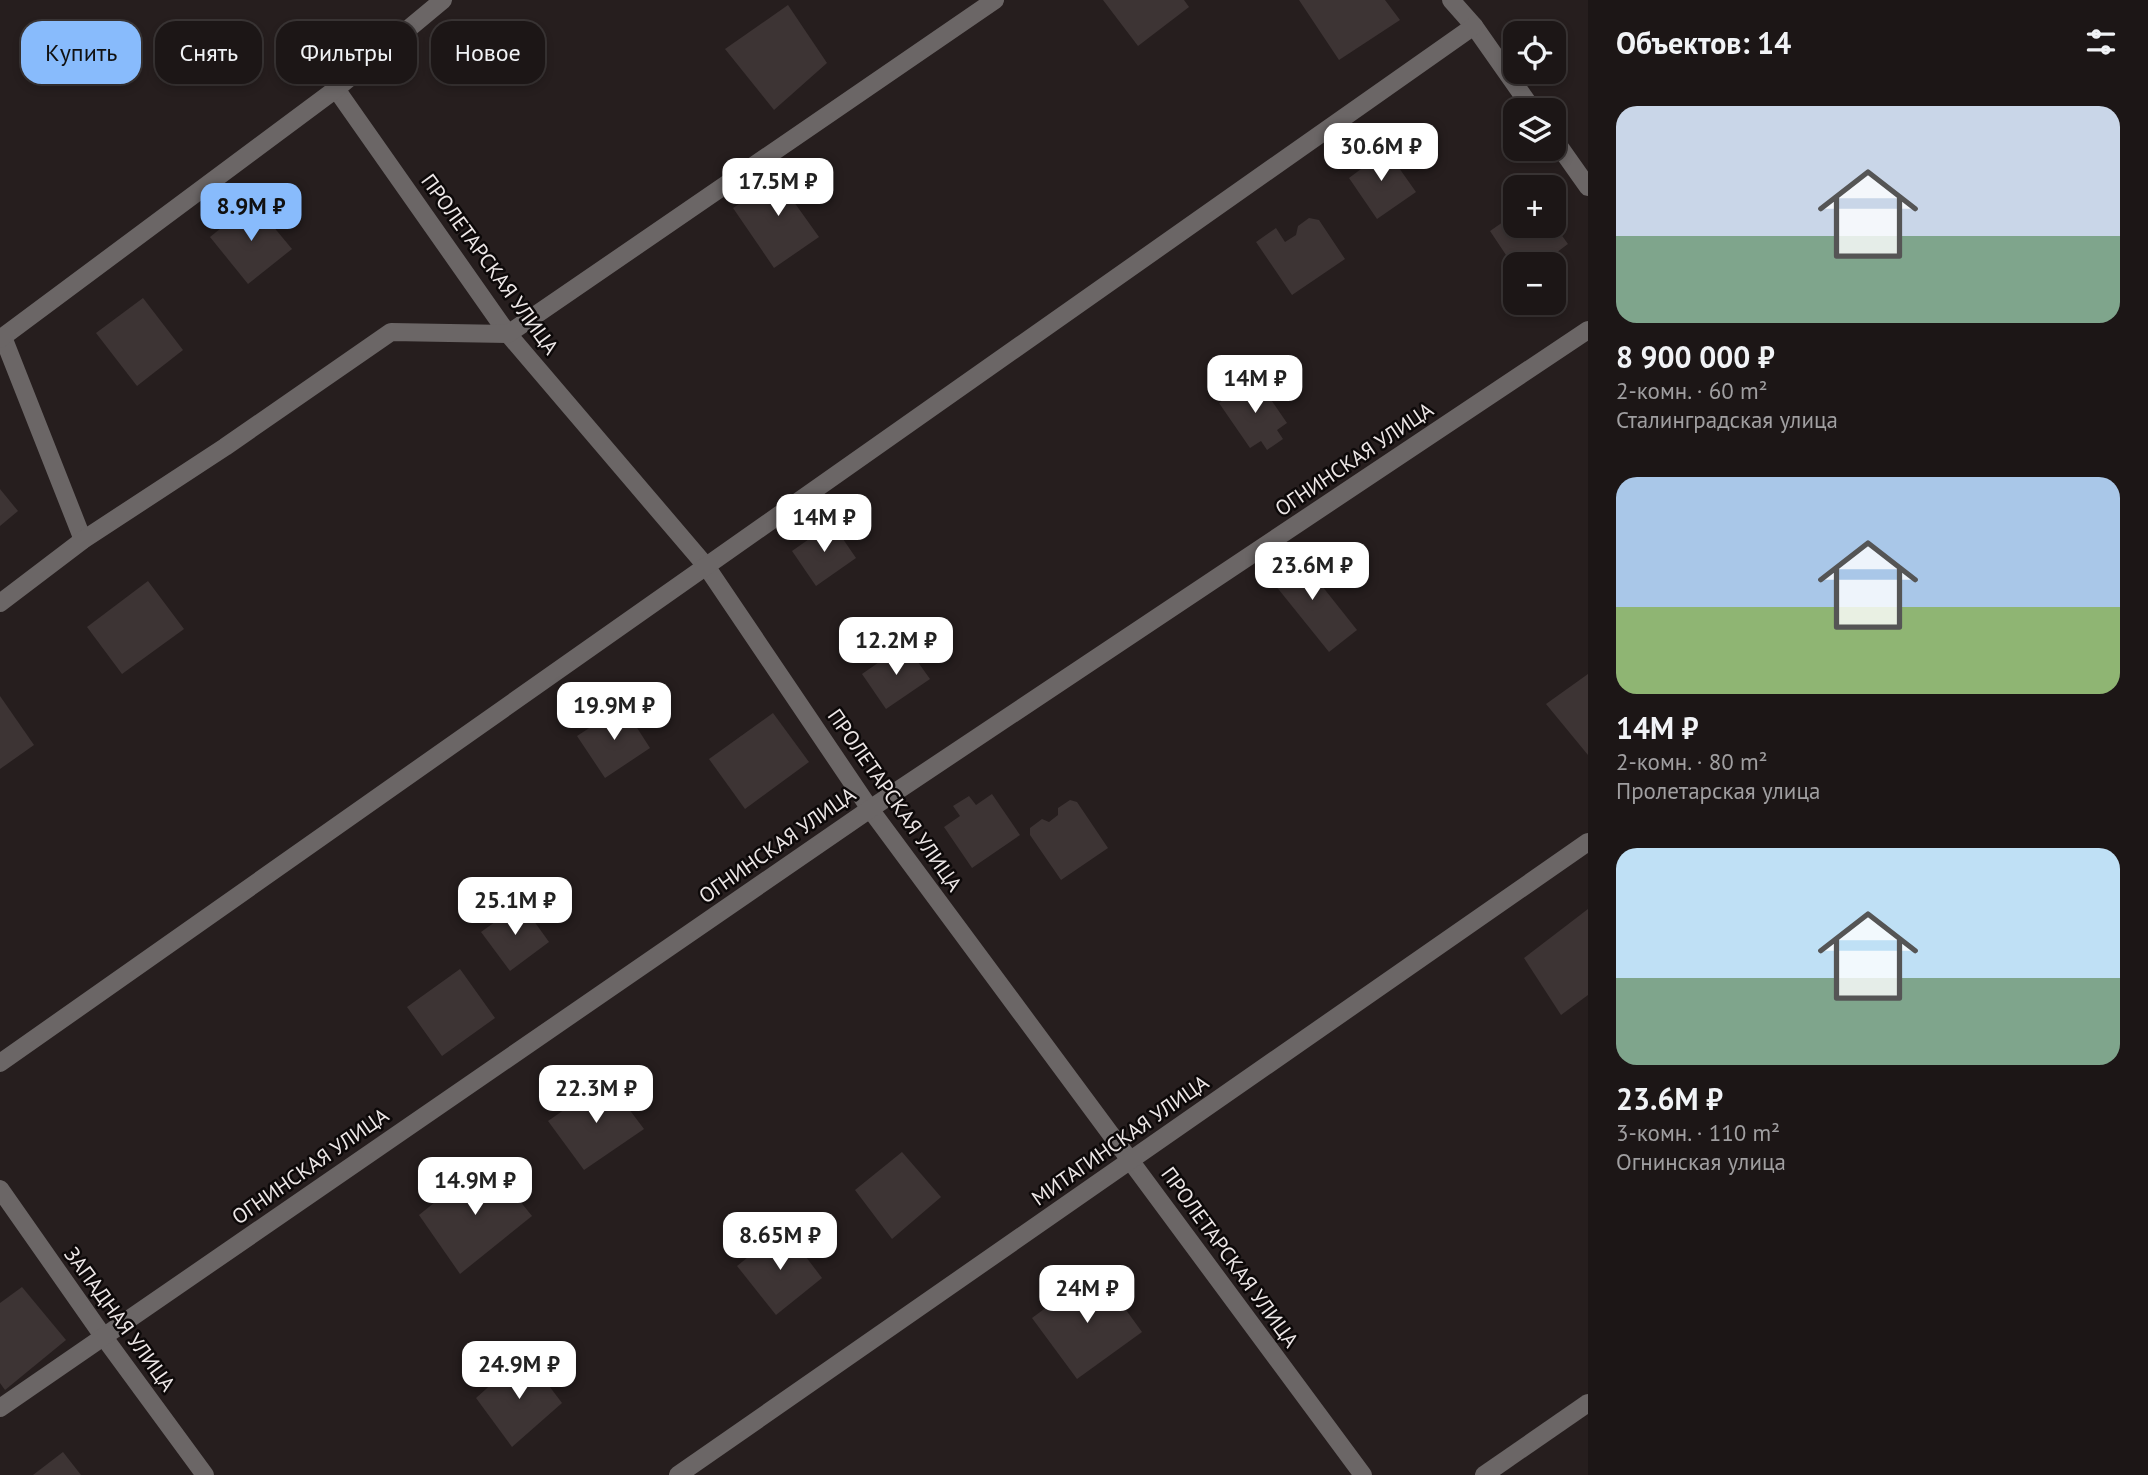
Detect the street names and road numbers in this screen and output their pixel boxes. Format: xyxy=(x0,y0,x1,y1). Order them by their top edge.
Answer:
street label: ПРОЛЕТАРСКАЯ УЛИЦА xyxy=(415,168,565,360)
street label: ОГНИНСКАЯ УЛИЦА xyxy=(1270,396,1439,522)
street label: ПРОЛЕТАРСКАЯ УЛИЦА xyxy=(822,703,969,897)
street label: ОГНИНСКАЯ УЛИЦА xyxy=(693,780,861,909)
street label: МИТАГИНСКАЯ УЛИЦА xyxy=(1026,1068,1214,1211)
street label: ОГНИНСКАЯ УЛИЦА xyxy=(226,1101,394,1230)
street label: ПРОЛЕТАРСКАЯ УЛИЦА xyxy=(1155,1161,1305,1353)
street label: ЗАПАДНАЯ УЛИЦА xyxy=(58,1241,182,1397)

